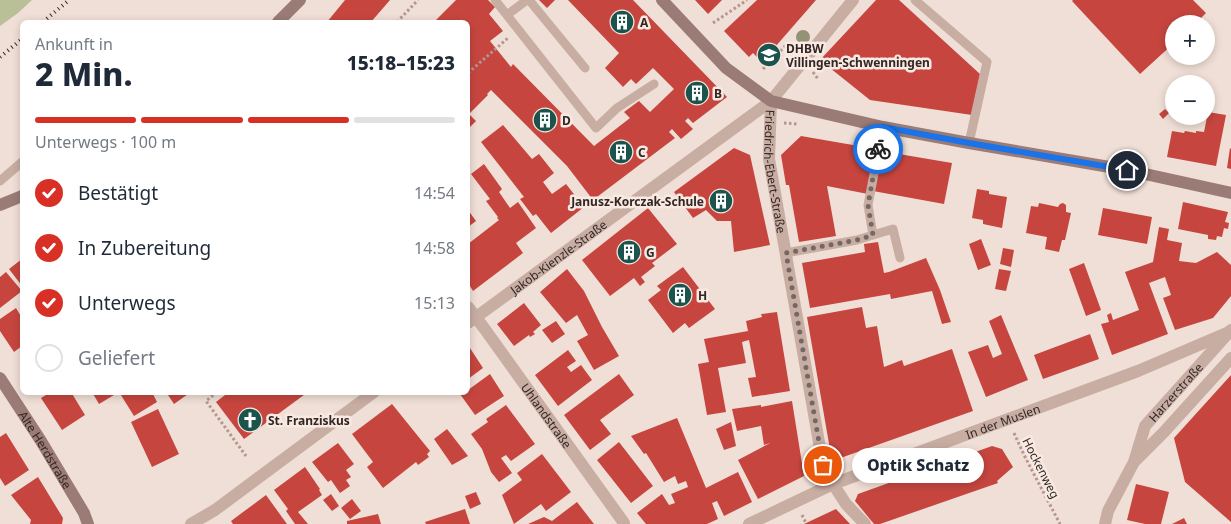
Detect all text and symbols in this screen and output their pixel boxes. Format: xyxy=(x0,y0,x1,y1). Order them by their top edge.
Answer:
building icon: A xyxy=(609,9,635,35)
place label: A xyxy=(640,14,649,31)
map controls xyxy=(1165,15,1215,125)
button: + xyxy=(1165,15,1215,65)
text: Ankunft in xyxy=(35,33,113,55)
place label: DHBW Villingen-Schwenningen xyxy=(786,40,930,71)
school or university icon: DHBW Villingen-Schwenningen xyxy=(756,42,782,68)
text: 15:18–15:23 xyxy=(347,50,455,76)
text: 2 Min. xyxy=(35,52,133,95)
button: − xyxy=(1165,75,1215,125)
building icon: B xyxy=(684,80,710,106)
place label: B xyxy=(714,85,722,102)
building icon: D xyxy=(532,107,558,133)
street label: Friedrich-Ebert-Straße xyxy=(760,109,790,235)
place label: D xyxy=(562,112,571,129)
courier xyxy=(853,124,903,174)
text: Unterwegs · 100 m xyxy=(35,131,176,153)
icon: bike xyxy=(864,135,892,163)
building icon: C xyxy=(608,139,634,165)
place label: C xyxy=(638,144,646,161)
pin xyxy=(1106,149,1148,191)
icon: home xyxy=(1113,156,1141,184)
icon: check xyxy=(35,179,63,207)
text: Bestätigt xyxy=(78,180,158,206)
text: 14:54 xyxy=(414,182,455,204)
building icon: Janusz-Korczak-Schule xyxy=(708,188,734,214)
place label: Janusz-Korczak-Schule xyxy=(570,193,704,210)
street label: Jakob-Kienzle-Straße xyxy=(506,216,610,298)
icon: check xyxy=(35,234,63,262)
text: In Zubereitung xyxy=(78,235,211,261)
text: 14:58 xyxy=(414,237,455,259)
building icon: G xyxy=(616,239,642,265)
place label: G xyxy=(646,244,655,261)
building icon: H xyxy=(667,282,693,308)
place label: H xyxy=(698,287,707,304)
icon: check xyxy=(35,289,63,317)
text: Unterwegs xyxy=(78,290,176,316)
text: 15:13 xyxy=(414,292,455,314)
text: Geliefert xyxy=(78,345,155,371)
street label: Harzerstraße xyxy=(1144,359,1207,425)
street label: Uhlandstraße xyxy=(517,379,576,452)
street label: In der Muslen xyxy=(963,400,1042,443)
street label: Alte Herdstraße xyxy=(15,407,76,492)
church icon: St. Franziskus xyxy=(237,407,263,433)
place label: St. Franziskus xyxy=(268,412,350,429)
street label: Hockenweg xyxy=(1018,435,1064,501)
pin xyxy=(802,444,844,486)
callout: Optik Schatz xyxy=(853,448,986,482)
icon: bag xyxy=(809,451,837,479)
text: Optik Schatz xyxy=(867,454,969,476)

